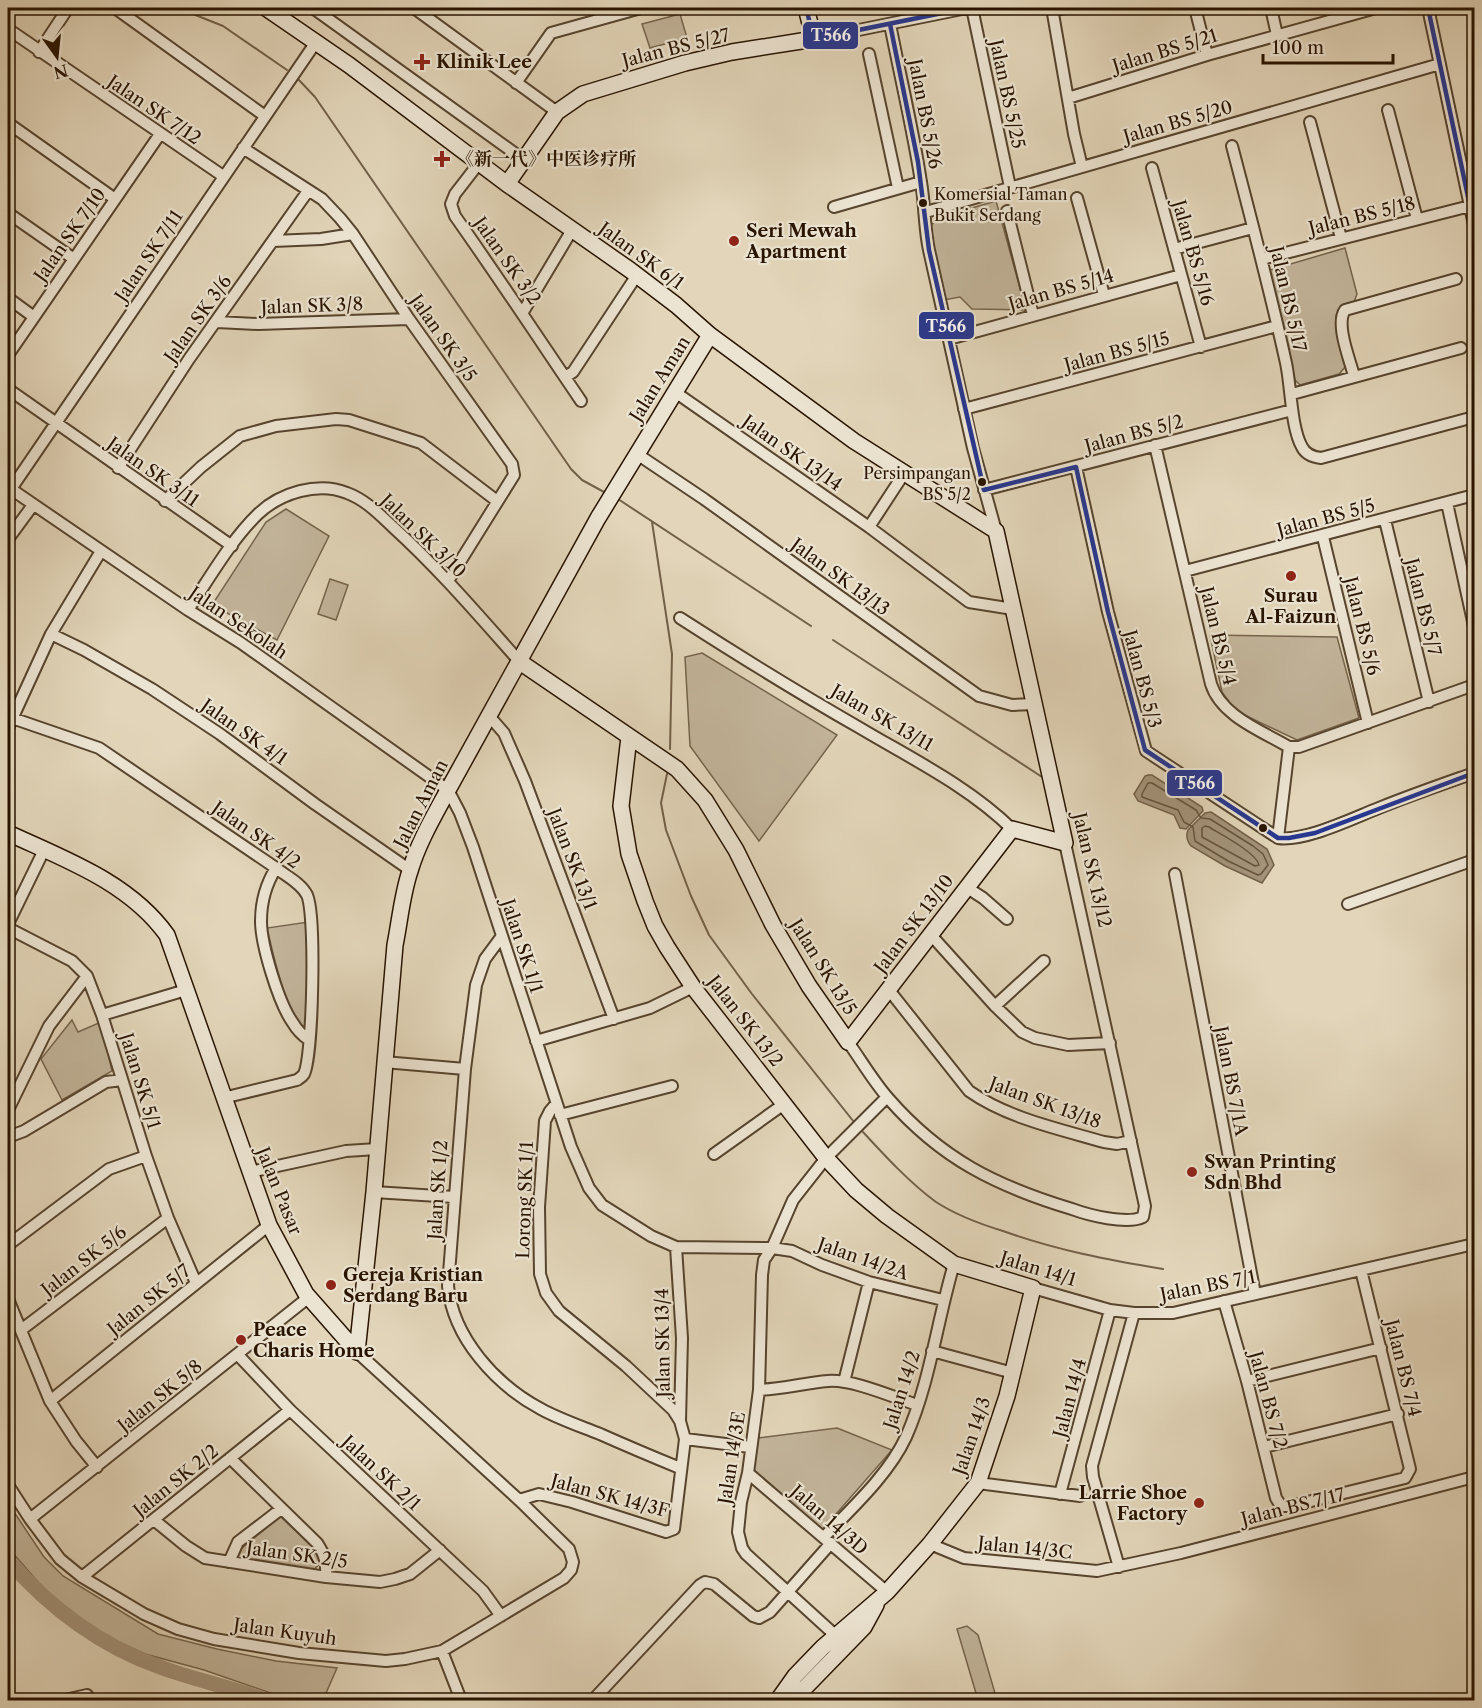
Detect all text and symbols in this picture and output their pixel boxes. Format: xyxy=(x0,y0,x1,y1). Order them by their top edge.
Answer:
line badge: T566 xyxy=(802,21,859,50)
street label: Jalan BS 5/27 xyxy=(617,24,732,73)
street label: Jalan BS 5/21 xyxy=(1107,24,1221,78)
text: T566 xyxy=(811,25,852,45)
north arrow xyxy=(27,27,87,87)
scale bar xyxy=(1263,27,1394,65)
street label: Jalan BS 5/25 xyxy=(984,35,1029,151)
text: 100 m xyxy=(1272,37,1324,59)
place label: Klinik Lee xyxy=(436,51,532,73)
marker: Klinik Lee xyxy=(413,53,431,71)
street label: Jalan BS 5/26 xyxy=(903,54,946,171)
text: N xyxy=(51,60,70,83)
street label: Jalan SK 7/12 xyxy=(100,69,205,149)
street label: Jalan BS 5/20 xyxy=(1118,96,1235,149)
place label: 《新一代》中医诊疗所 xyxy=(456,148,637,170)
marker: 《新一代》中医诊疗所 xyxy=(433,150,451,168)
street label: Jalan SK 7/10 xyxy=(28,184,110,289)
place label: Komersial Taman Bukit Serdang xyxy=(934,184,1067,225)
street label: Jalan BS 5/18 xyxy=(1304,192,1418,241)
street label: Jalan BS 5/16 xyxy=(1167,195,1219,308)
marker: Komersial Taman Bukit Serdang xyxy=(917,197,929,209)
street label: Jalan SK 7/11 xyxy=(109,206,188,308)
street label: Jalan SK 3/2 xyxy=(467,210,545,309)
street label: Jalan SK 6/1 xyxy=(592,216,688,295)
place label: Seri Mewah Apartment xyxy=(745,220,857,263)
marker: Seri Mewah Apartment xyxy=(727,234,741,248)
street label: Jalan BS 5/17 xyxy=(1265,241,1311,354)
street label: Jalan BS 5/14 xyxy=(1003,264,1116,316)
street label: Jalan SK 3/6 xyxy=(158,271,236,370)
street label: Jalan SK 3/5 xyxy=(403,288,481,386)
street label: Jalan SK 3/8 xyxy=(257,293,364,319)
line badge: T566 xyxy=(918,311,975,340)
text: T566 xyxy=(926,316,967,336)
street label: Jalan BS 5/15 xyxy=(1059,327,1172,377)
street label: Jalan Aman xyxy=(623,332,695,428)
street label: Jalan SK 13/14 xyxy=(735,409,846,496)
street label: Jalan BS 5/2 xyxy=(1079,410,1186,458)
street label: Jalan SK 3/11 xyxy=(100,431,203,512)
place label: Persimpangan BS 5/2 xyxy=(863,463,971,504)
marker: Persimpangan BS 5/2 xyxy=(976,476,988,488)
street label: Jalan SK 3/10 xyxy=(373,488,471,582)
street label: Jalan BS 5/5 xyxy=(1272,494,1377,542)
street label: Jalan SK 13/13 xyxy=(784,532,894,620)
street label: Jalan BS 5/7 xyxy=(1400,553,1446,658)
marker: Surau Al-Faizun xyxy=(1284,569,1298,583)
street label: Jalan BS 5/6 xyxy=(1338,571,1385,678)
street label: Jalan Sekolah xyxy=(182,580,292,664)
street label: Jalan BS 5/4 xyxy=(1194,582,1241,688)
place label: Surau Al-Faizun xyxy=(1245,585,1337,628)
street label: Jalan BS 5/3 xyxy=(1118,625,1166,730)
street label: Jalan SK 13/11 xyxy=(824,678,937,756)
street label: Jalan SK 4/1 xyxy=(194,693,292,770)
street label: Jalan Aman xyxy=(388,756,453,855)
line badge: T566 xyxy=(1166,769,1223,797)
text: T566 xyxy=(1175,773,1216,793)
street label: Jalan SK 4/2 xyxy=(205,795,304,874)
street label: Jalan SK 13/1 xyxy=(541,802,602,913)
street label: Jalan SK 13/12 xyxy=(1067,807,1116,930)
unlabelled marker xyxy=(1257,822,1269,834)
street label: Jalan SK 13/10 xyxy=(868,870,958,980)
street label: Jalan SK 1/1 xyxy=(496,893,548,996)
street label: Jalan SK 13/5 xyxy=(783,912,861,1019)
street label: Jalan SK 13/2 xyxy=(701,969,787,1071)
street label: Jalan BS 7/1A xyxy=(1209,1021,1253,1138)
street label: Jalan SK 5/1 xyxy=(114,1027,165,1132)
street label: Jalan SK 13/18 xyxy=(983,1072,1104,1133)
street label: Jalan SK 1/2 xyxy=(423,1139,452,1244)
street label: Lorong SK 1/1 xyxy=(512,1140,538,1259)
street label: Jalan Pasar xyxy=(250,1141,307,1238)
place label: Swan Printing Sdn Bhd xyxy=(1204,1151,1336,1194)
marker: Swan Printing Sdn Bhd xyxy=(1185,1165,1199,1179)
street label: Jalan SK 5/6 xyxy=(35,1221,131,1303)
street label: Jalan 14/2A xyxy=(812,1232,912,1285)
street label: Jalan 14/1 xyxy=(994,1246,1079,1291)
street label: Jalan SK 5/7 xyxy=(101,1260,195,1342)
place label: Gereja Kristian Serdang Baru xyxy=(343,1264,484,1307)
street label: Jalan BS 7/1 xyxy=(1155,1266,1258,1307)
marker: Gereja Kristian Serdang Baru xyxy=(324,1278,338,1292)
street label: Jalan SK 13/4 xyxy=(651,1288,675,1401)
street label: Jalan BS 7/4 xyxy=(1380,1314,1426,1419)
place label: Peace Charis Home xyxy=(253,1319,375,1362)
marker: Peace Charis Home xyxy=(234,1333,248,1347)
street label: Jalan BS 7/2 xyxy=(1244,1346,1292,1451)
street label: Jalan 14/2 xyxy=(878,1348,925,1435)
street label: Jalan SK 5/8 xyxy=(111,1355,207,1439)
street label: Jalan 14/4 xyxy=(1048,1356,1091,1443)
street label: Jalan 14/3 xyxy=(947,1394,996,1481)
street label: Jalan 14/3E xyxy=(713,1410,750,1509)
street label: Jalan SK 2/1 xyxy=(335,1429,425,1515)
street label: Jalan SK 2/2 xyxy=(127,1440,223,1524)
street label: Jalan SK 14/3F xyxy=(545,1469,672,1522)
street label: Jalan 14/3D xyxy=(783,1478,872,1560)
place label: Larrie Shoe Factory xyxy=(1079,1482,1188,1525)
street label: Jalan BS 7/17 xyxy=(1236,1483,1347,1531)
marker: Larrie Shoe Factory xyxy=(1192,1496,1206,1510)
street label: Jalan 14/3C xyxy=(974,1532,1073,1564)
street label: Jalan SK 2/5 xyxy=(242,1537,349,1573)
street label: Jalan Kuyuh xyxy=(229,1613,338,1650)

